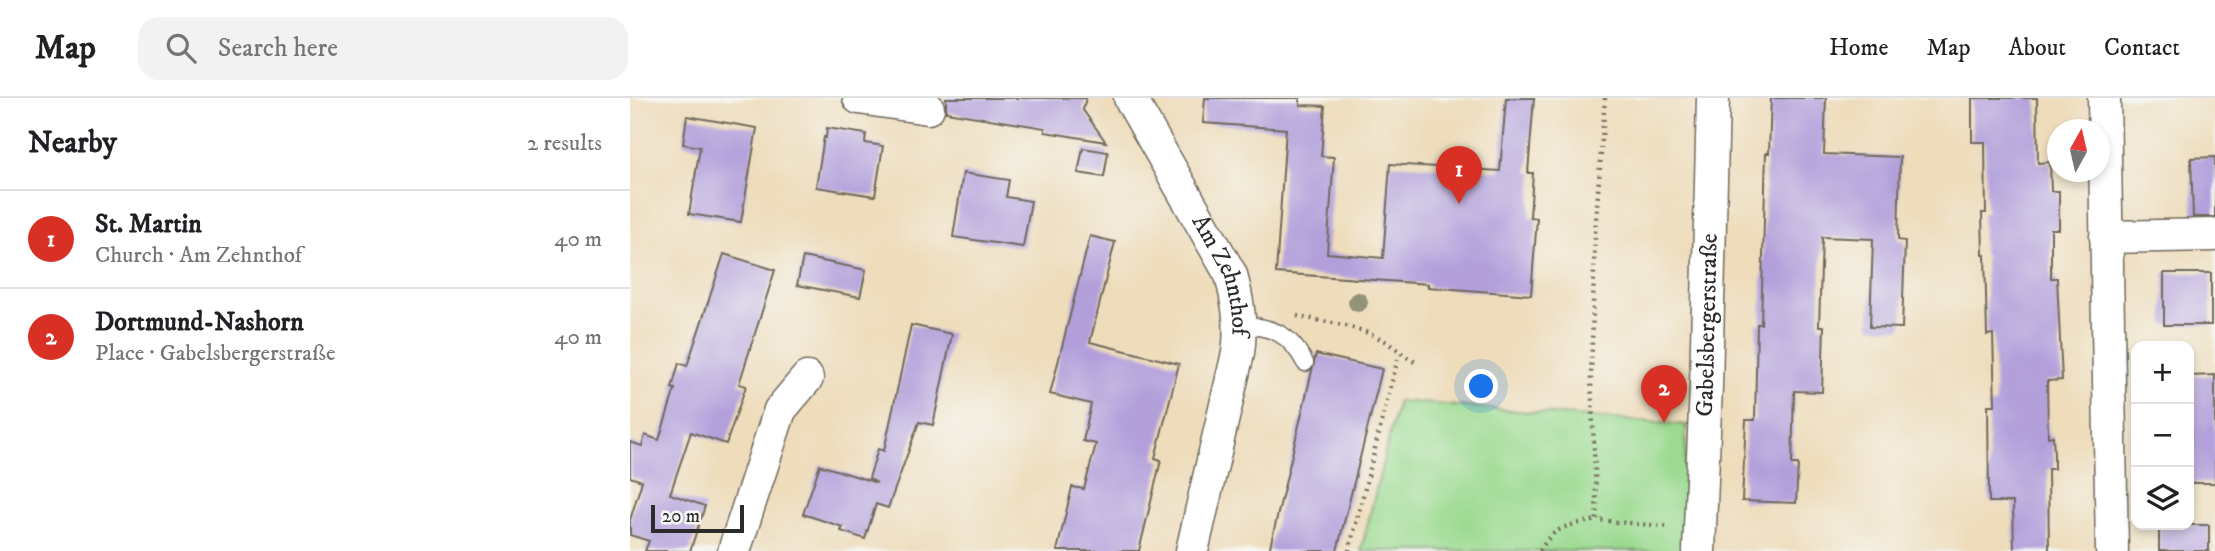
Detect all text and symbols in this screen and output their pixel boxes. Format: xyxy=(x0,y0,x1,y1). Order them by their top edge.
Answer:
search box xyxy=(138,17,628,80)
text: Map xyxy=(35,28,96,69)
icon: search xyxy=(162,29,200,67)
text: Search here xyxy=(218,32,338,65)
text: Home xyxy=(1829,33,1888,63)
text: Map xyxy=(1926,33,1971,63)
text: About xyxy=(2009,33,2066,63)
text: Contact xyxy=(2104,33,2180,63)
north arrow xyxy=(2047,119,2110,182)
text: Nearby xyxy=(28,125,117,162)
text: 2 results xyxy=(527,129,602,158)
pin: 1 xyxy=(1436,146,1482,204)
text: St. Martin xyxy=(95,208,202,241)
street label: Am Zehnthof xyxy=(1185,209,1255,339)
text: 1 xyxy=(47,225,55,254)
text: 40 m xyxy=(554,225,602,254)
street label: Gabelsbergerstraße xyxy=(1690,233,1725,417)
text: Church · Am Zehnthof xyxy=(95,241,302,270)
text: Dortmund-Nashorn xyxy=(95,306,304,339)
text: 2 xyxy=(45,323,57,352)
text: 40 m xyxy=(554,323,602,352)
text: Place · Gabelsbergerstraße xyxy=(95,339,335,368)
map controls xyxy=(2131,341,2194,530)
button: + xyxy=(2131,341,2194,404)
pin: 2 xyxy=(1641,365,1687,423)
your location xyxy=(1464,369,1498,403)
button: − xyxy=(2131,404,2194,467)
button: layers xyxy=(2131,467,2194,530)
scale bar xyxy=(651,502,744,534)
text: 20 m xyxy=(662,505,700,528)

